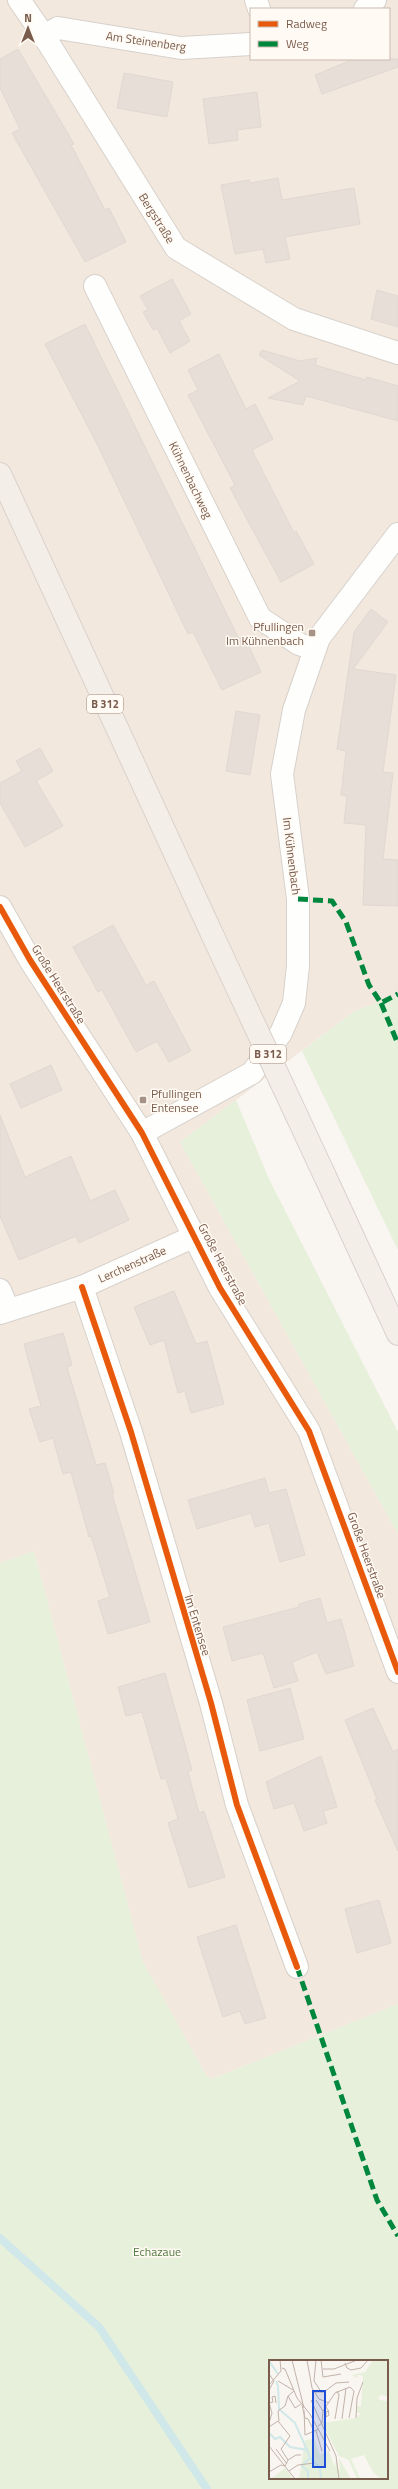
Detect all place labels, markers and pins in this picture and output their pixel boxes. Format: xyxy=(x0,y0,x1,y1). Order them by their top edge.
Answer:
place label: Pfullingen Im Kühnenbach xyxy=(226,617,304,650)
marker: Pfullingen Im Kühnenbach xyxy=(307,628,317,638)
place label: Pfullingen Entensee xyxy=(151,1084,202,1117)
marker: Pfullingen Entensee xyxy=(138,1095,148,1105)

